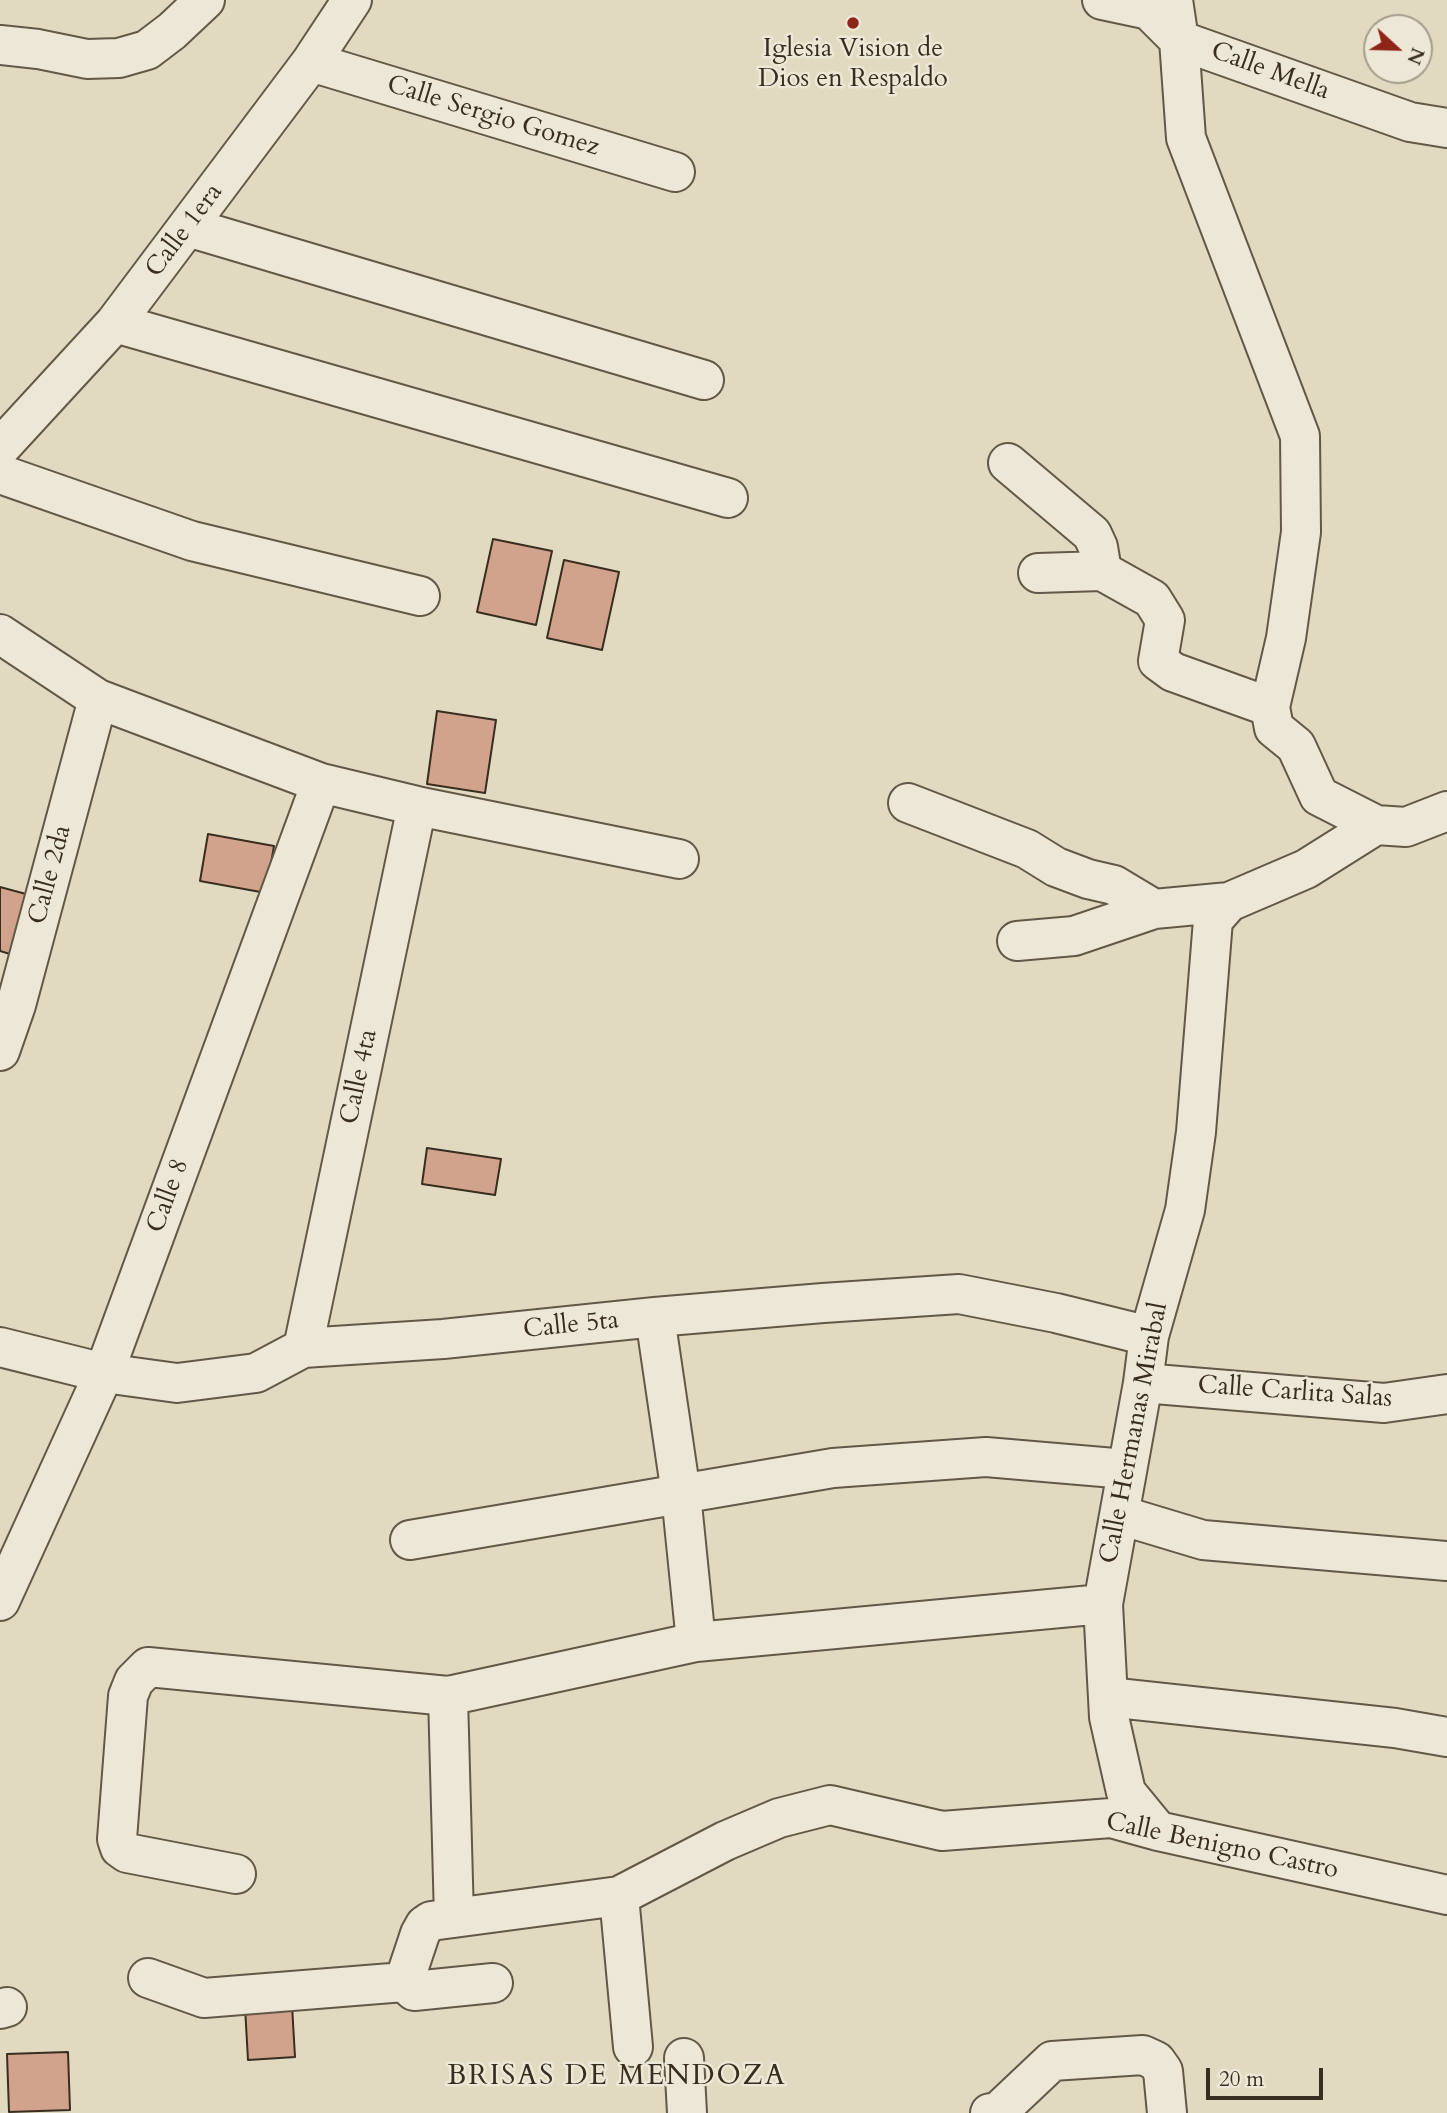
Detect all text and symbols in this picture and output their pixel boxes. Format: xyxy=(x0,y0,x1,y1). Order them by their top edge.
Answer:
north arrow xyxy=(1363,14,1433,84)
marker: Iglesia Vision de Dios en Respaldo xyxy=(845,15,861,31)
place label: Iglesia Vision de Dios en Respaldo xyxy=(758,34,948,96)
street label: Calle Mella xyxy=(1206,36,1334,108)
text: N xyxy=(1400,44,1431,69)
street label: Calle Sergio Gomez xyxy=(383,70,603,164)
street label: Calle 1era xyxy=(140,178,230,284)
street label: Calle 2da xyxy=(23,822,79,928)
street label: Calle 4ta xyxy=(335,1027,385,1127)
street label: Calle 8 xyxy=(141,1155,197,1237)
street label: Calle Hermanas Mirabal xyxy=(1094,1300,1176,1566)
street label: Calle 5ta xyxy=(522,1305,620,1347)
street label: Calle Carlita Salas xyxy=(1197,1371,1393,1415)
street label: Calle Benigno Castro xyxy=(1103,1807,1341,1887)
scale bar xyxy=(1209,2054,1326,2098)
district label: BRISAS DE MENDOZA xyxy=(449,2061,785,2095)
text: 20 m xyxy=(1219,2065,1264,2094)

